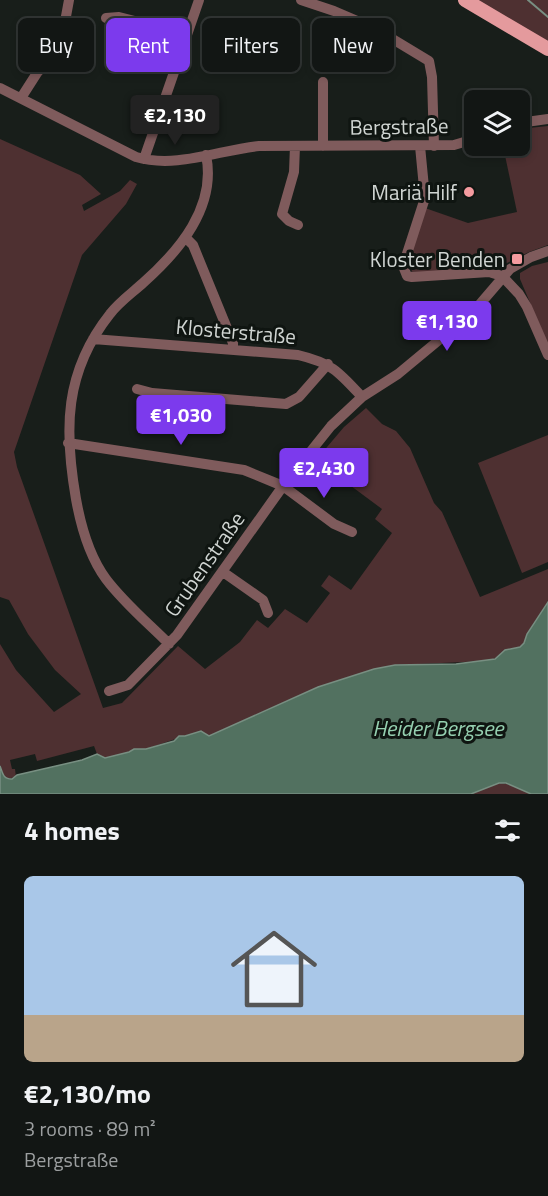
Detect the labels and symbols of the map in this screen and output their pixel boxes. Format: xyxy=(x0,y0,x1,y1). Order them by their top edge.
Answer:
pin: €2,130 xyxy=(126,95,224,146)
street label: Bergstraße xyxy=(349,109,449,143)
place label: Mariä Hilf xyxy=(371,176,457,208)
marker: Mariä Hilf xyxy=(462,185,476,199)
place label: Kloster Benden xyxy=(370,243,505,275)
marker: Kloster Benden xyxy=(510,252,524,266)
pin: €1,130 xyxy=(398,301,496,352)
street label: Klosterstraße xyxy=(175,310,297,352)
pin: €1,030 xyxy=(132,395,230,446)
pin: €2,430 xyxy=(275,448,373,499)
street label: Grubenstraße xyxy=(156,505,252,623)
water label: Heider Bergsee xyxy=(372,711,505,745)

